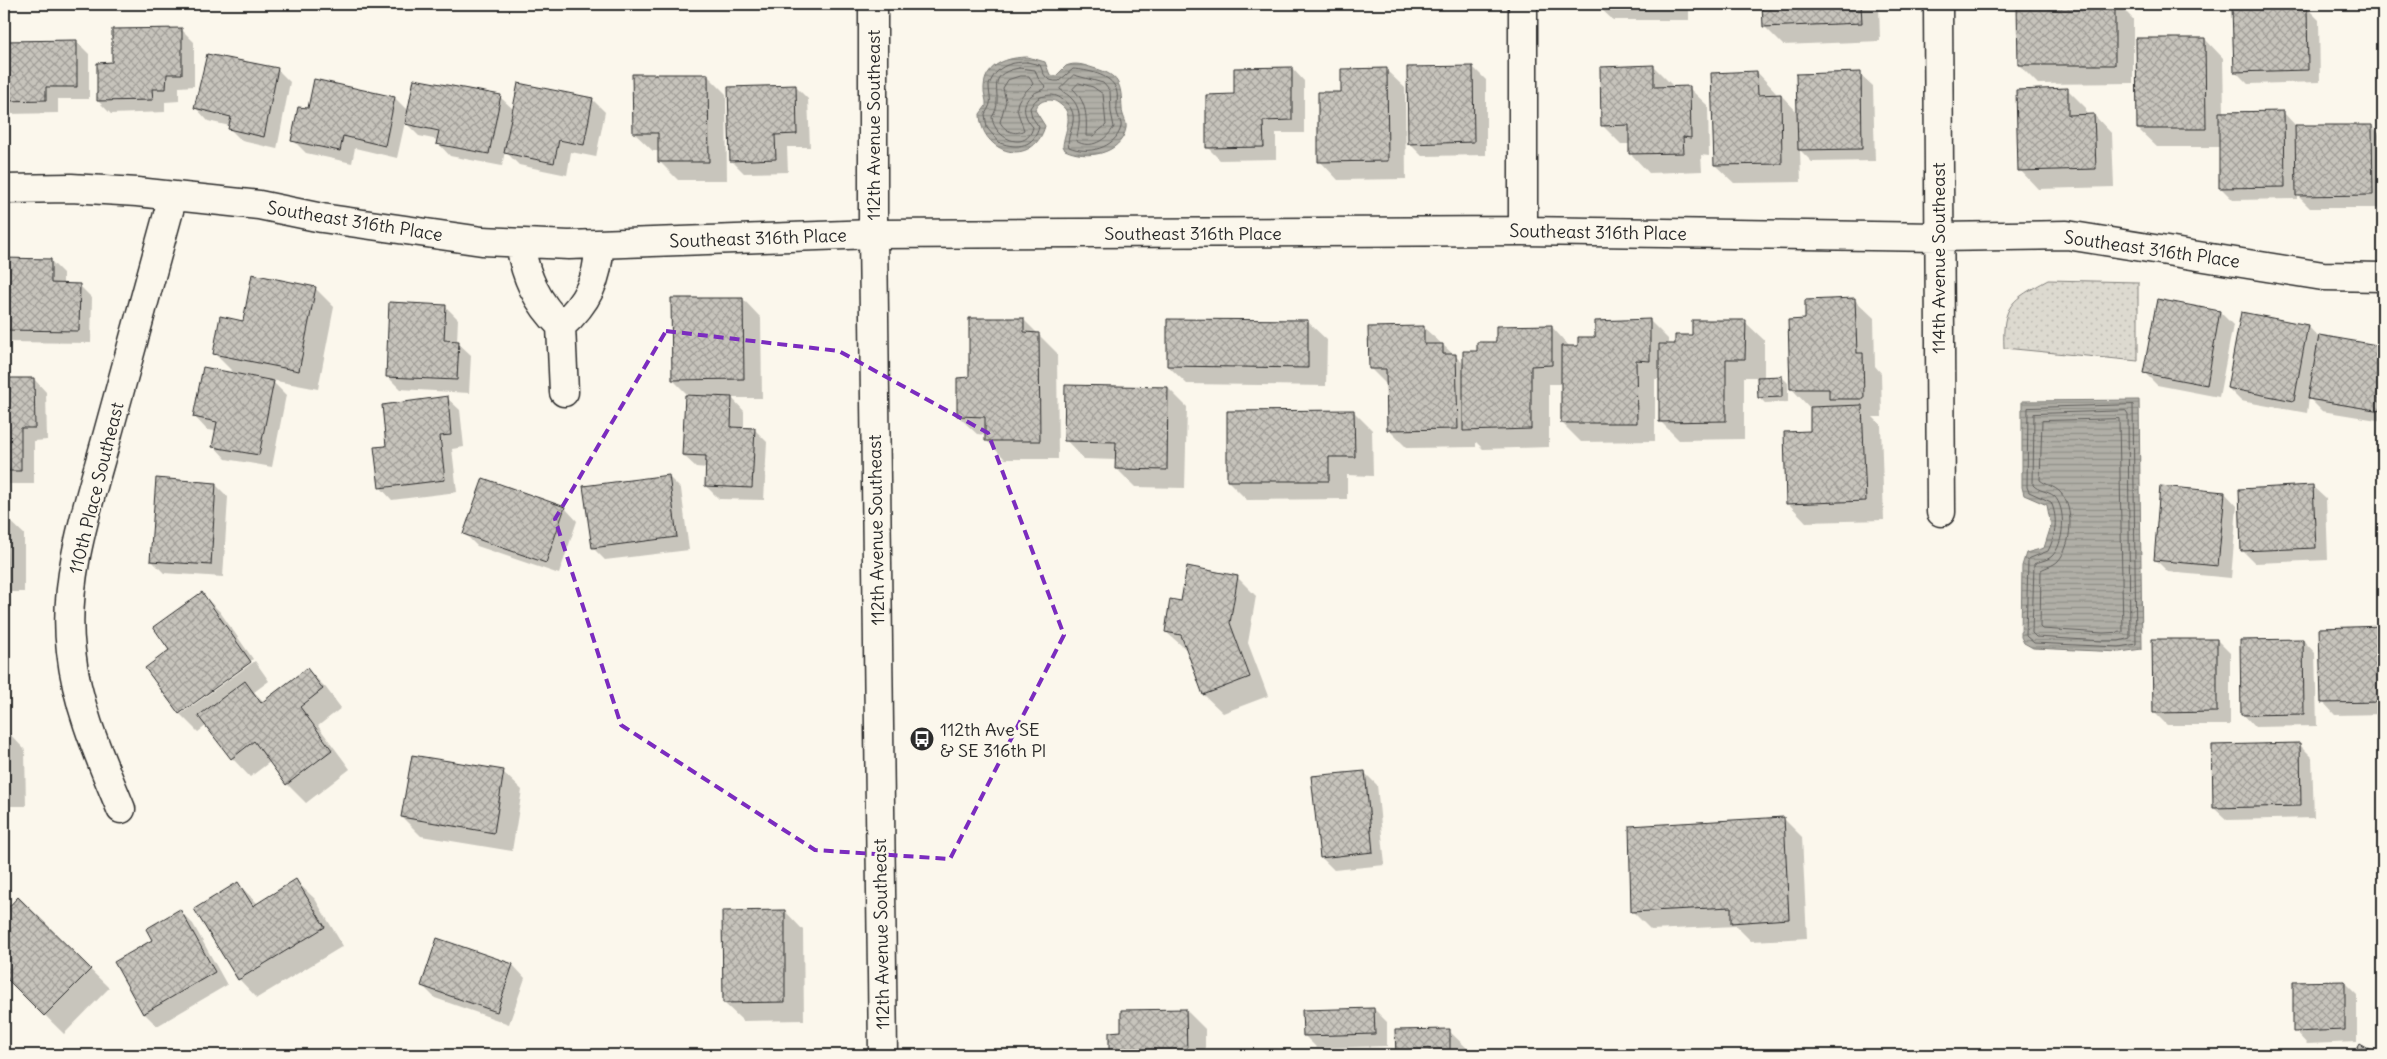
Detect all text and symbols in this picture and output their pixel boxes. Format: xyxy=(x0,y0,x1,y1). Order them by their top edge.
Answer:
street label: 112th Avenue Southeast xyxy=(862,30,885,220)
street label: 114th Avenue Southeast xyxy=(1927,162,1950,354)
street label: Southeast 316th Place xyxy=(266,196,444,246)
street label: Southeast 316th Place xyxy=(1509,219,1687,245)
street label: Southeast 316th Place xyxy=(1104,222,1282,245)
street label: Southeast 316th Place xyxy=(669,223,847,253)
street label: Southeast 316th Place xyxy=(2063,225,2241,273)
street label: 110th Place Southeast xyxy=(64,400,128,576)
street label: 112th Avenue Southeast xyxy=(863,434,889,626)
place label: 112th Ave SE & SE 316th Pl xyxy=(940,718,1046,762)
bus stop icon: 112th Ave SE & SE 316th Pl xyxy=(909,726,935,752)
street label: 112th Avenue Southeast xyxy=(868,838,894,1030)

